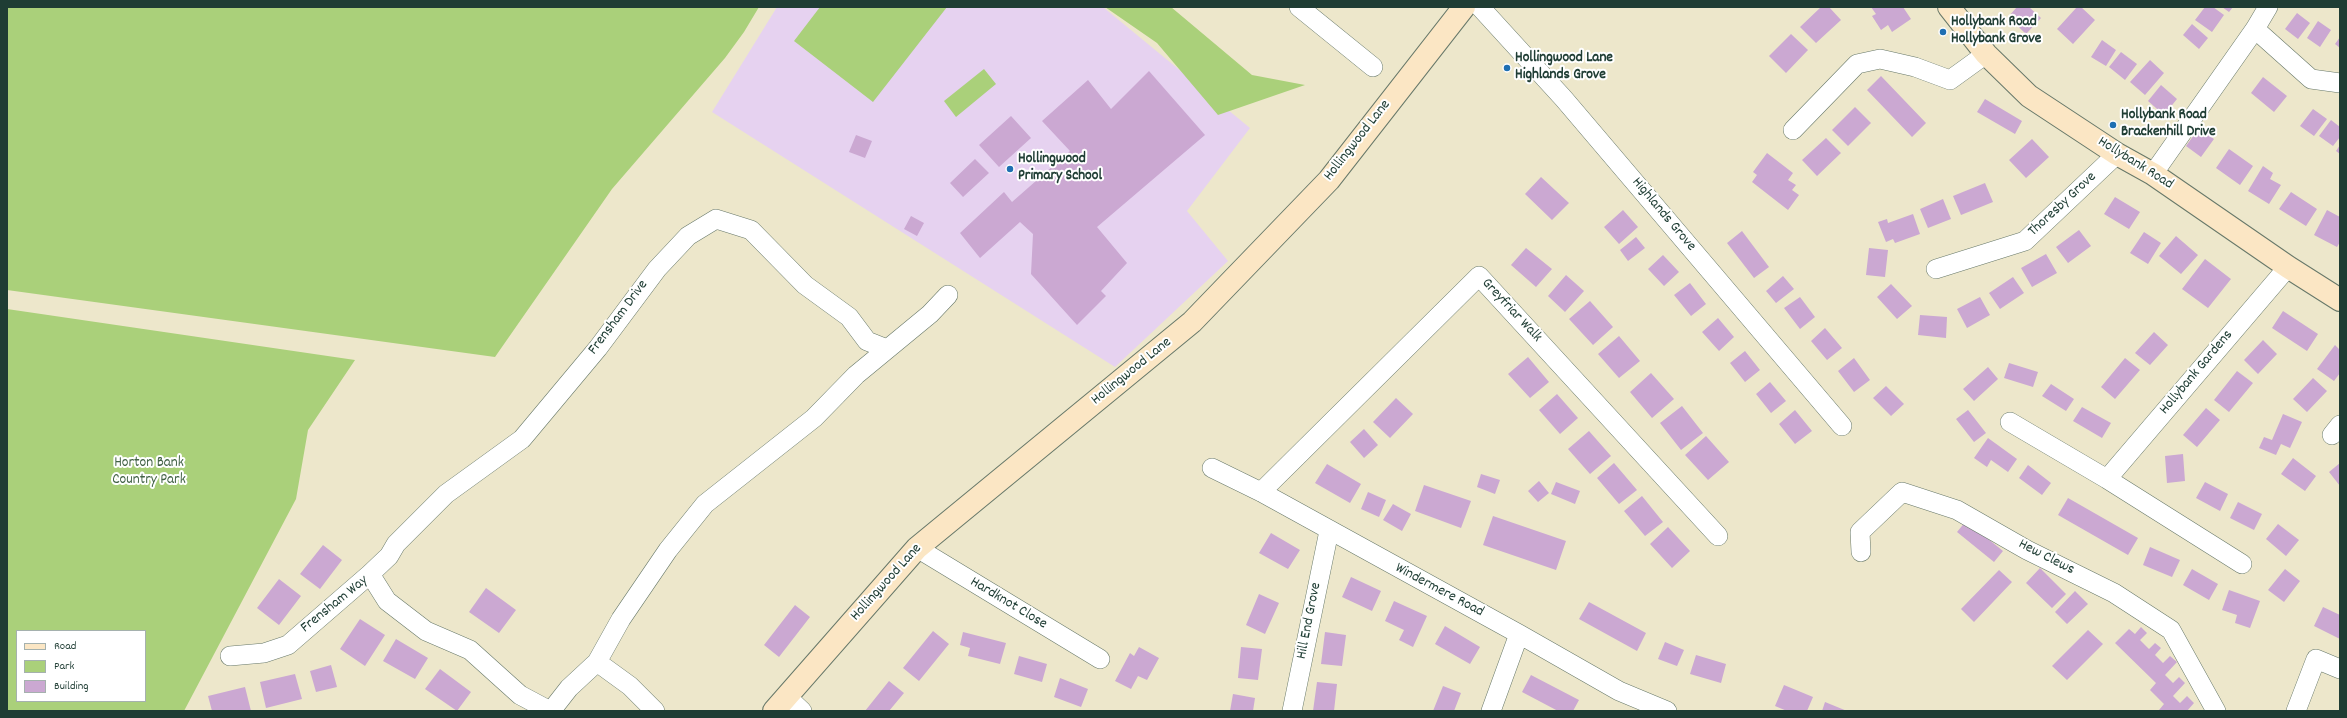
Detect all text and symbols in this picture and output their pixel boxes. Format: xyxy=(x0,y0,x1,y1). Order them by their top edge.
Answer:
place label: Hollybank Road Hollybank Grove xyxy=(1951,14,2041,49)
marker: Hollybank Road Hollybank Grove xyxy=(1938,27,1948,37)
place label: Hollingwood Lane Highlands Grove xyxy=(1515,50,1613,85)
marker: Hollingwood Lane Highlands Grove xyxy=(1502,63,1512,73)
street label: Hollingwood Lane xyxy=(1321,97,1395,185)
place label: Hollybank Road Brackenhill Drive xyxy=(2121,107,2216,142)
marker: Hollybank Road Brackenhill Drive xyxy=(2108,120,2118,130)
street label: Hollybank Road xyxy=(2094,134,2176,194)
place label: Hollingwood Primary School xyxy=(1018,151,1102,186)
marker: Hollingwood Primary School xyxy=(1005,164,1015,174)
street label: Thoresby Grove xyxy=(2025,169,2101,241)
street label: Highlands Grove xyxy=(1627,174,1699,256)
street label: Greyfriar Walk xyxy=(1477,275,1545,347)
street label: Frensham Drive xyxy=(585,277,653,359)
street label: Hollybank Gardens xyxy=(2156,327,2238,419)
street label: Hollingwood Lane xyxy=(1088,334,1176,410)
park label: Horton Bank Country Park xyxy=(112,455,186,490)
street label: Hew Clews xyxy=(2015,536,2077,580)
street label: Hollingwood Lane xyxy=(848,541,926,625)
street label: Windermere Road xyxy=(1391,560,1487,622)
street label: Frensham Way xyxy=(298,572,372,638)
street label: Hardknot Close xyxy=(966,574,1050,634)
street label: Hill End Grove xyxy=(1294,581,1326,661)
legend xyxy=(16,630,146,702)
text: Road xyxy=(54,638,76,655)
text: Park xyxy=(54,658,74,675)
text: Building xyxy=(54,678,89,695)

